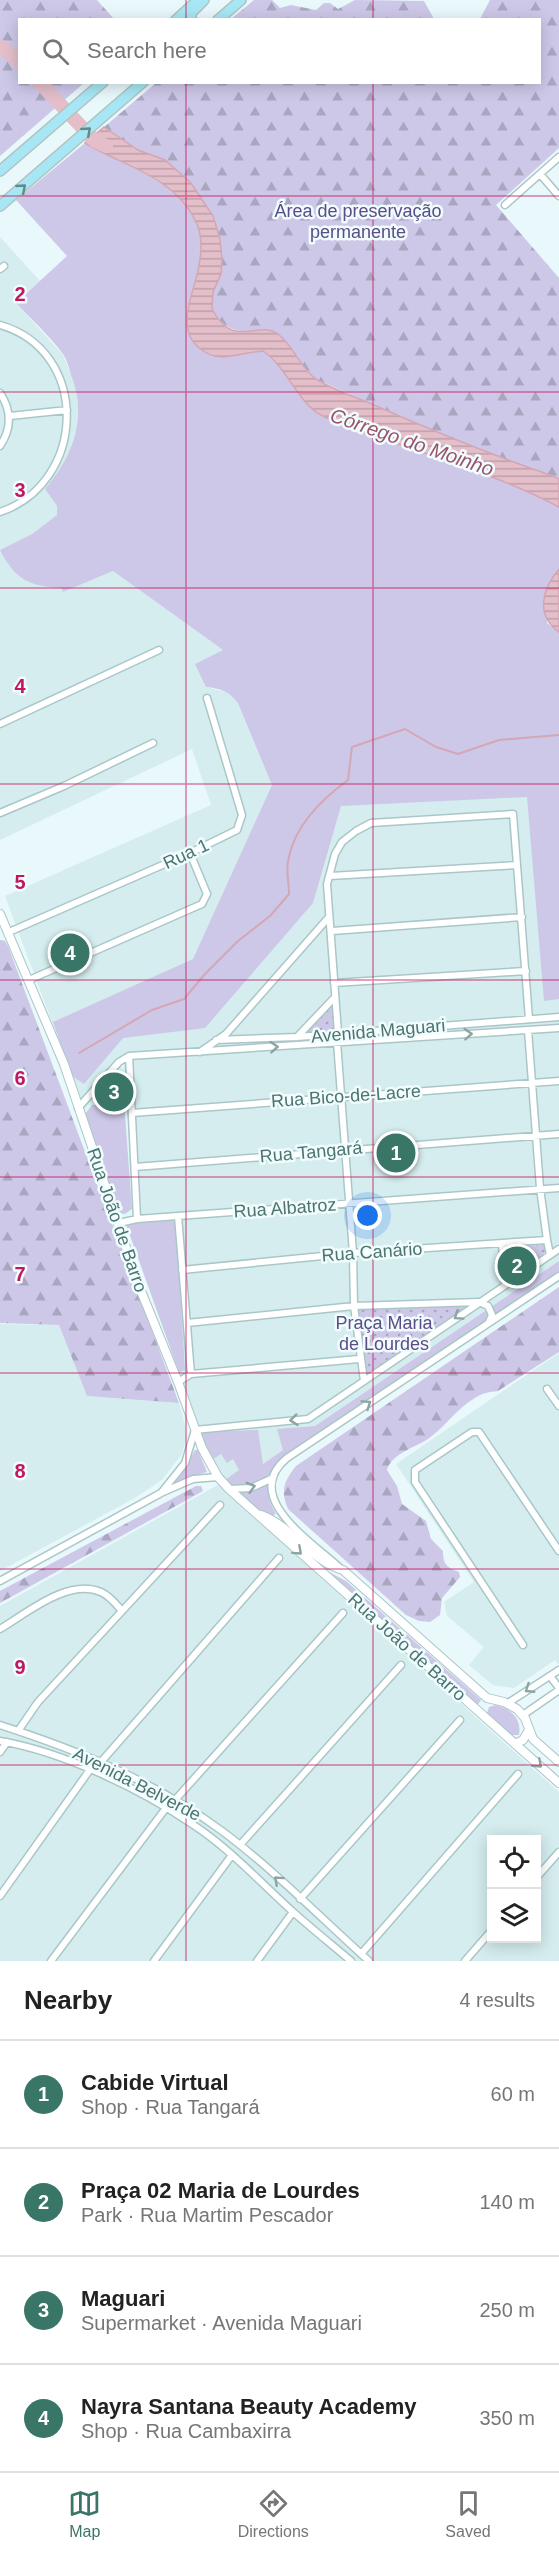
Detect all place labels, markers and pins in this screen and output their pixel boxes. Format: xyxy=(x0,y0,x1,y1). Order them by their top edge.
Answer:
pin: 4 xyxy=(50,930,90,976)
pin: 3 xyxy=(94,1070,134,1114)
pin: 1 xyxy=(376,1130,416,1176)
pin: 2 xyxy=(498,1244,536,1288)

